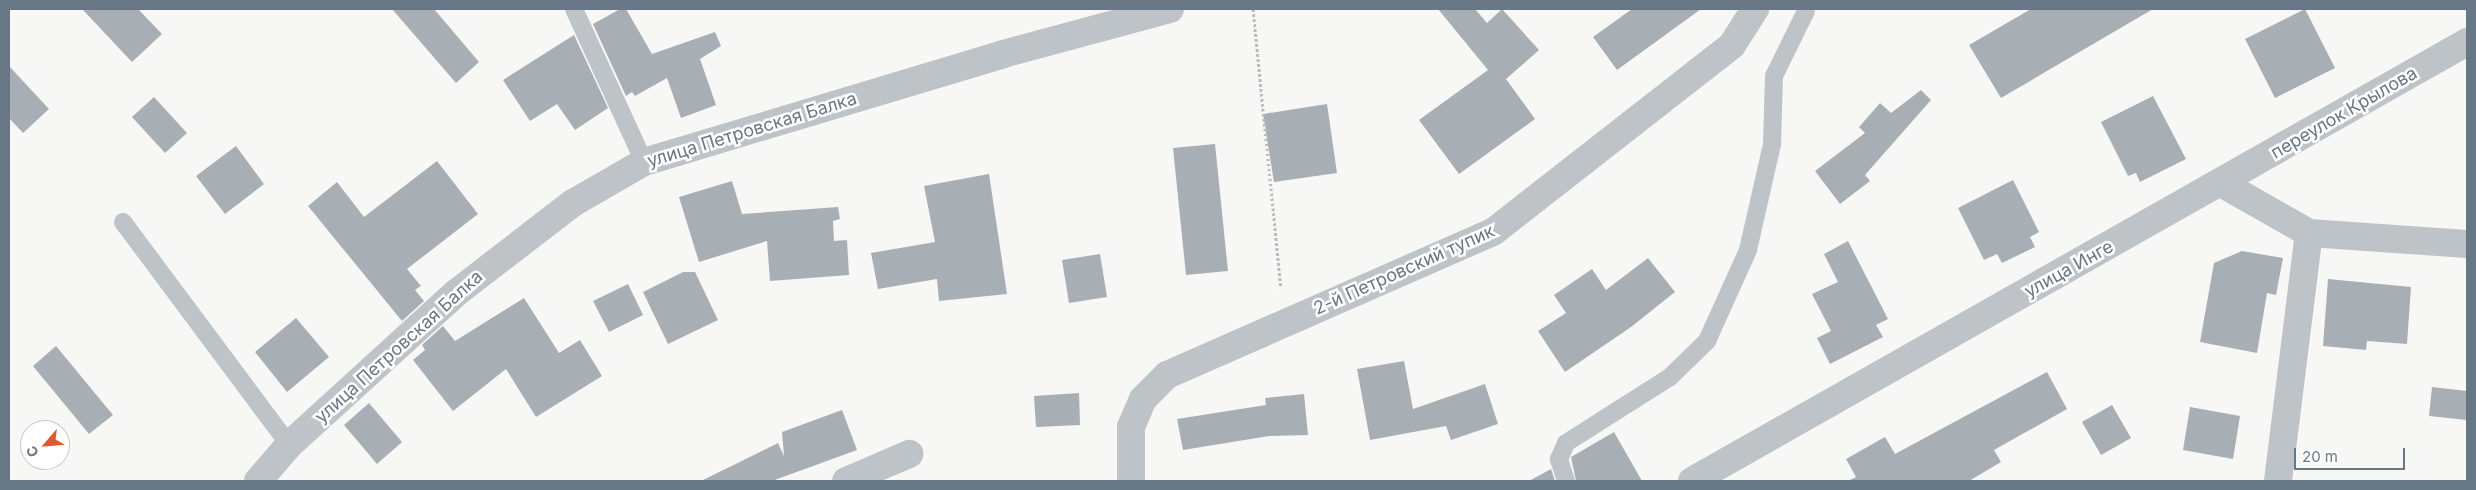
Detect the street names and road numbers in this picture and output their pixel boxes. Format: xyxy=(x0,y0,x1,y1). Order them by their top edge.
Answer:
street label: переулок Крылова xyxy=(2267,62,2421,164)
street label: улица Петровская Балка xyxy=(645,88,859,172)
street label: 2-й Петровский тупик xyxy=(1310,220,1498,320)
street label: улица Инге xyxy=(2021,236,2117,302)
street label: улица Петровская Балка xyxy=(311,266,487,428)

